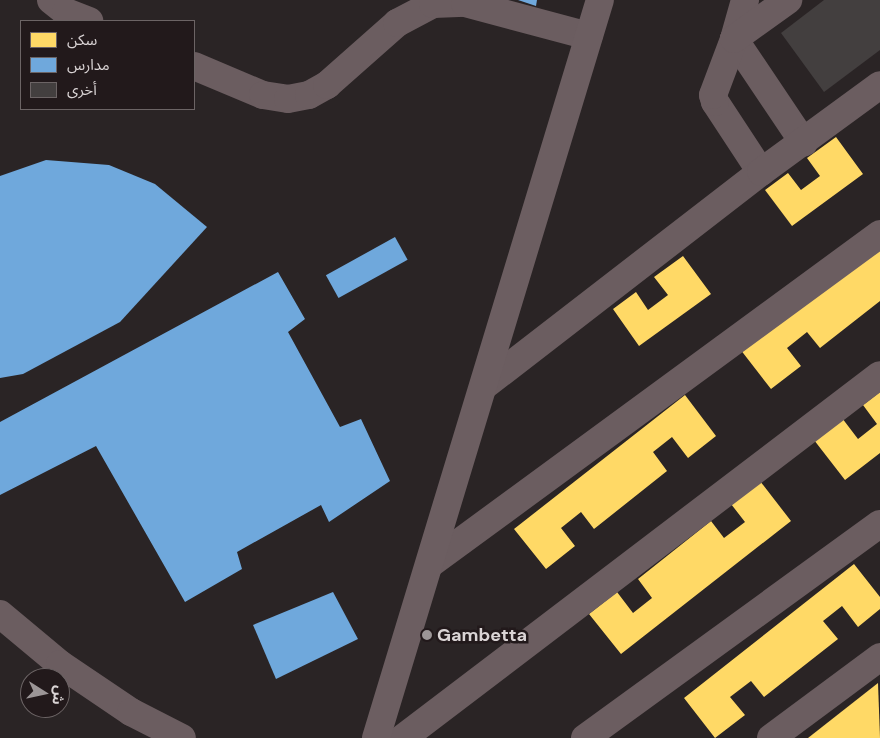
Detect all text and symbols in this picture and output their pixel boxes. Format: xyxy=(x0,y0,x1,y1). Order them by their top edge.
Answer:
legend xyxy=(20,20,195,110)
text: سكن xyxy=(67,30,97,50)
text: مدارس xyxy=(67,55,110,75)
text: أخرى xyxy=(67,80,97,100)
place label: Gambetta xyxy=(437,624,527,646)
marker: Gambetta xyxy=(421,629,433,641)
north arrow xyxy=(20,668,70,718)
text: ش xyxy=(48,684,69,706)

